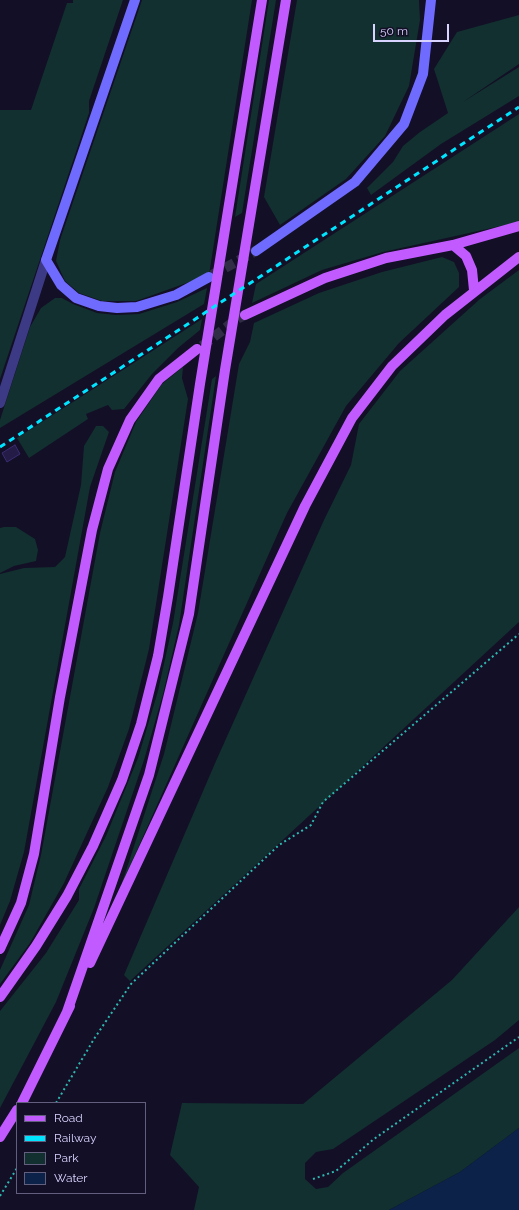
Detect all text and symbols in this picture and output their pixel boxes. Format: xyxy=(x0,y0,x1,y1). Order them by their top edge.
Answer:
scale bar xyxy=(375,16,451,42)
text: 50 m xyxy=(380,24,408,38)
legend xyxy=(16,1102,146,1194)
text: Road xyxy=(54,1111,83,1125)
text: Railway xyxy=(54,1131,96,1145)
text: Park xyxy=(54,1151,79,1165)
text: Water xyxy=(54,1171,88,1185)

